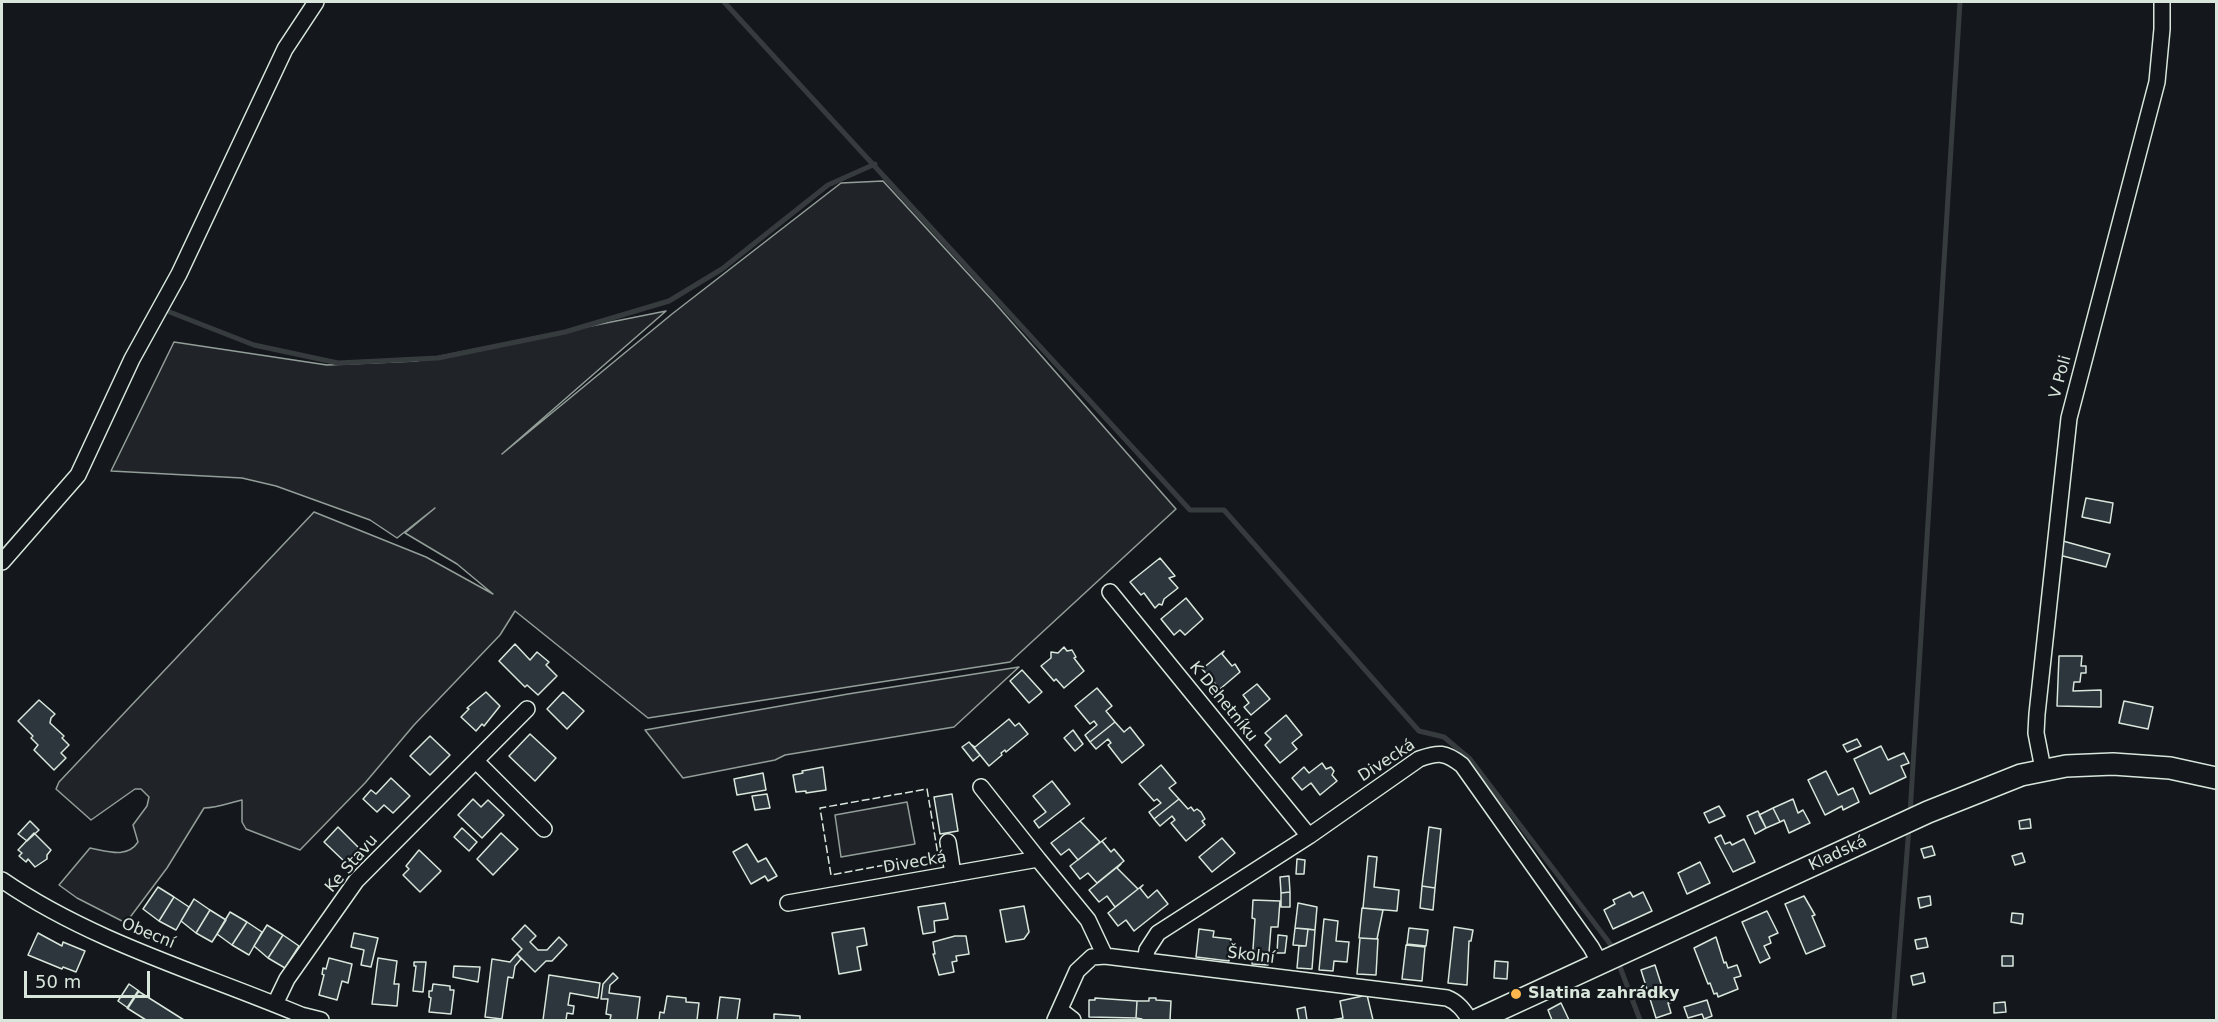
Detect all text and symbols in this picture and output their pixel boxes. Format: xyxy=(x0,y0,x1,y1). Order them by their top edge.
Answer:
street label: V Poli xyxy=(2046,353,2076,401)
street label: K Dehetníku xyxy=(1185,658,1261,746)
street label: Divecká xyxy=(1355,736,1419,786)
street label: Ke Stavu xyxy=(322,831,382,897)
street label: Kladská xyxy=(1806,832,1870,876)
street label: Divecká xyxy=(882,848,948,878)
street label: Obecní xyxy=(118,915,178,953)
street label: Školní xyxy=(1226,944,1276,968)
scale bar xyxy=(27,959,153,997)
text: 50 m xyxy=(35,971,81,992)
place label: Slatina zahrádky xyxy=(1528,984,1679,1004)
marker: Slatina zahrádky xyxy=(1509,987,1523,1001)

